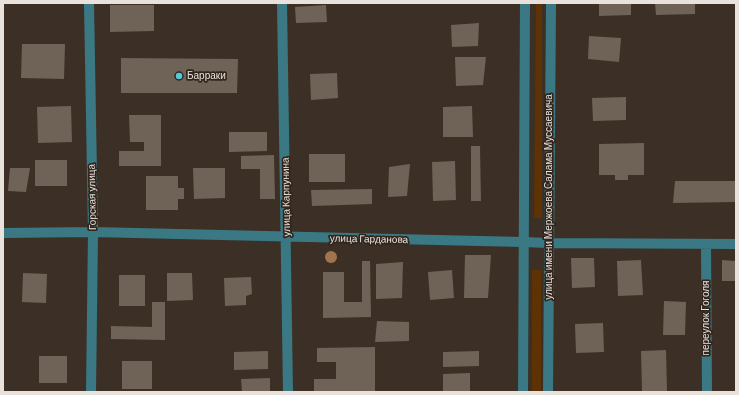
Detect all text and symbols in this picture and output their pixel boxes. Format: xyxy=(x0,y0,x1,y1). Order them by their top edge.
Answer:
place label: Барраки xyxy=(187,70,226,82)
marker: Барраки xyxy=(174,71,184,81)
street label: улица имени Мержоева Салама Муссаевича xyxy=(543,94,555,300)
street label: улица Карпунина xyxy=(279,157,293,237)
street label: Горская улица xyxy=(85,164,99,230)
street label: улица Гарданова xyxy=(330,232,408,246)
street label: переулок Гоголя xyxy=(700,281,712,355)

